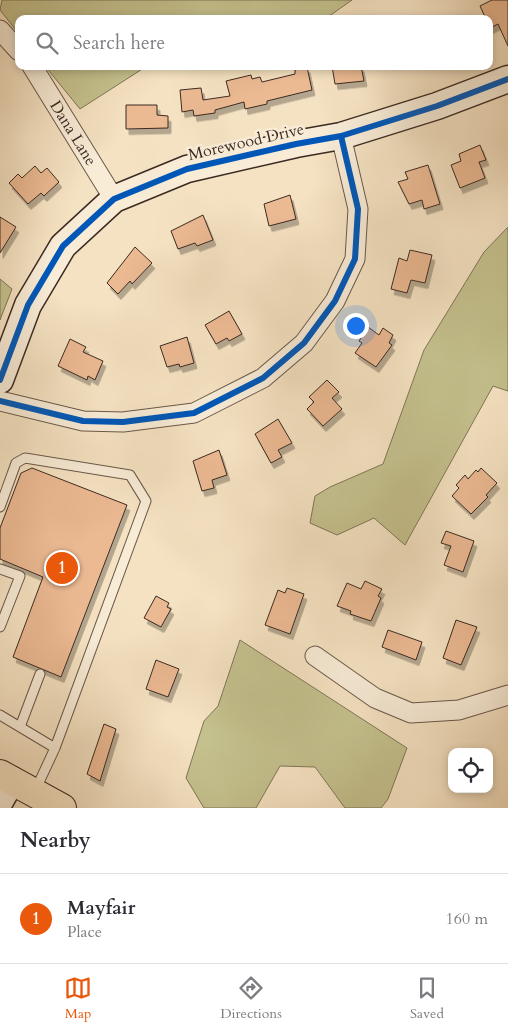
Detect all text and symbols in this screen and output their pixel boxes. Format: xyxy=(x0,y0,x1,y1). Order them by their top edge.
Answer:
search box xyxy=(15,15,493,70)
icon: search xyxy=(33,29,61,57)
text: Search here xyxy=(73,30,165,56)
street label: Dana Lane xyxy=(44,96,102,170)
street label: Morewood Drive xyxy=(186,118,306,166)
your location xyxy=(343,313,369,339)
pin: 1 xyxy=(46,549,78,587)
map controls xyxy=(448,748,493,793)
button: locate xyxy=(448,748,493,793)
text: Nearby xyxy=(20,826,91,855)
text: Mayfair xyxy=(67,895,135,921)
text: 1 xyxy=(32,908,40,930)
text: 160 m xyxy=(446,908,488,930)
text: Place xyxy=(67,921,102,943)
tab: Map xyxy=(64,974,92,1023)
tab: Directions xyxy=(220,974,282,1023)
tab: Saved xyxy=(410,974,444,1023)

